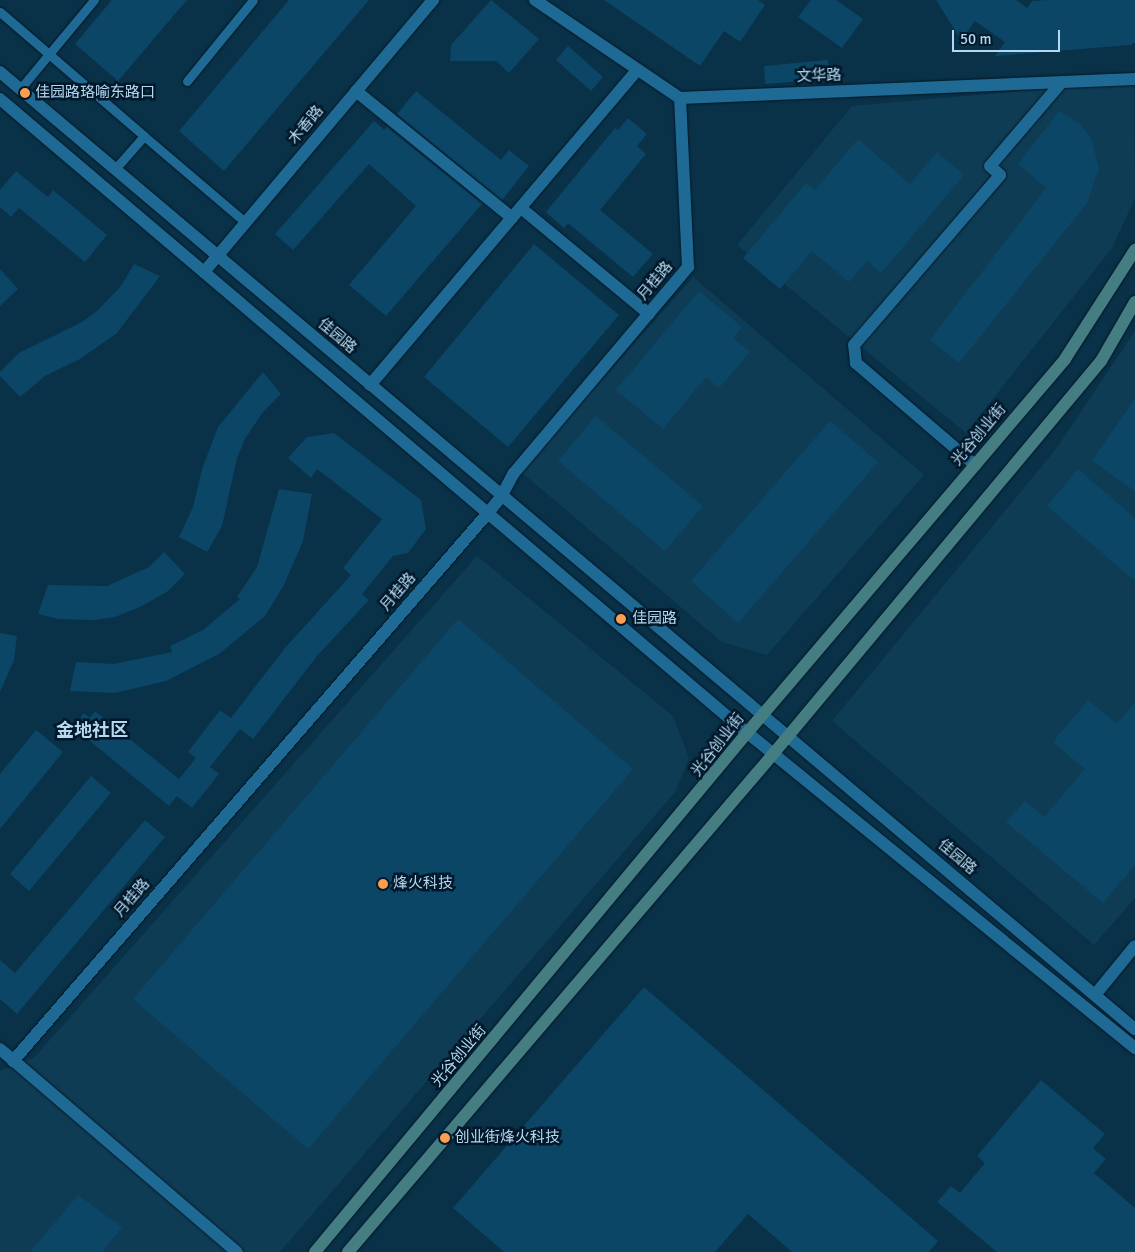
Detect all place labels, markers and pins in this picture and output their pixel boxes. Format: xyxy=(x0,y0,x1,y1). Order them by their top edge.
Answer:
place label: 佳园路珞喻东路口 xyxy=(35,84,155,102)
marker: 佳园路珞喻东路口 xyxy=(19,87,31,99)
place label: 佳园路 xyxy=(632,610,677,628)
marker: 佳园路 xyxy=(614,612,628,626)
place label: 烽火科技 xyxy=(393,875,453,893)
marker: 烽火科技 xyxy=(377,878,389,890)
place label: 创业街烽火科技 xyxy=(455,1129,560,1147)
marker: 创业街烽火科技 xyxy=(439,1132,451,1144)

